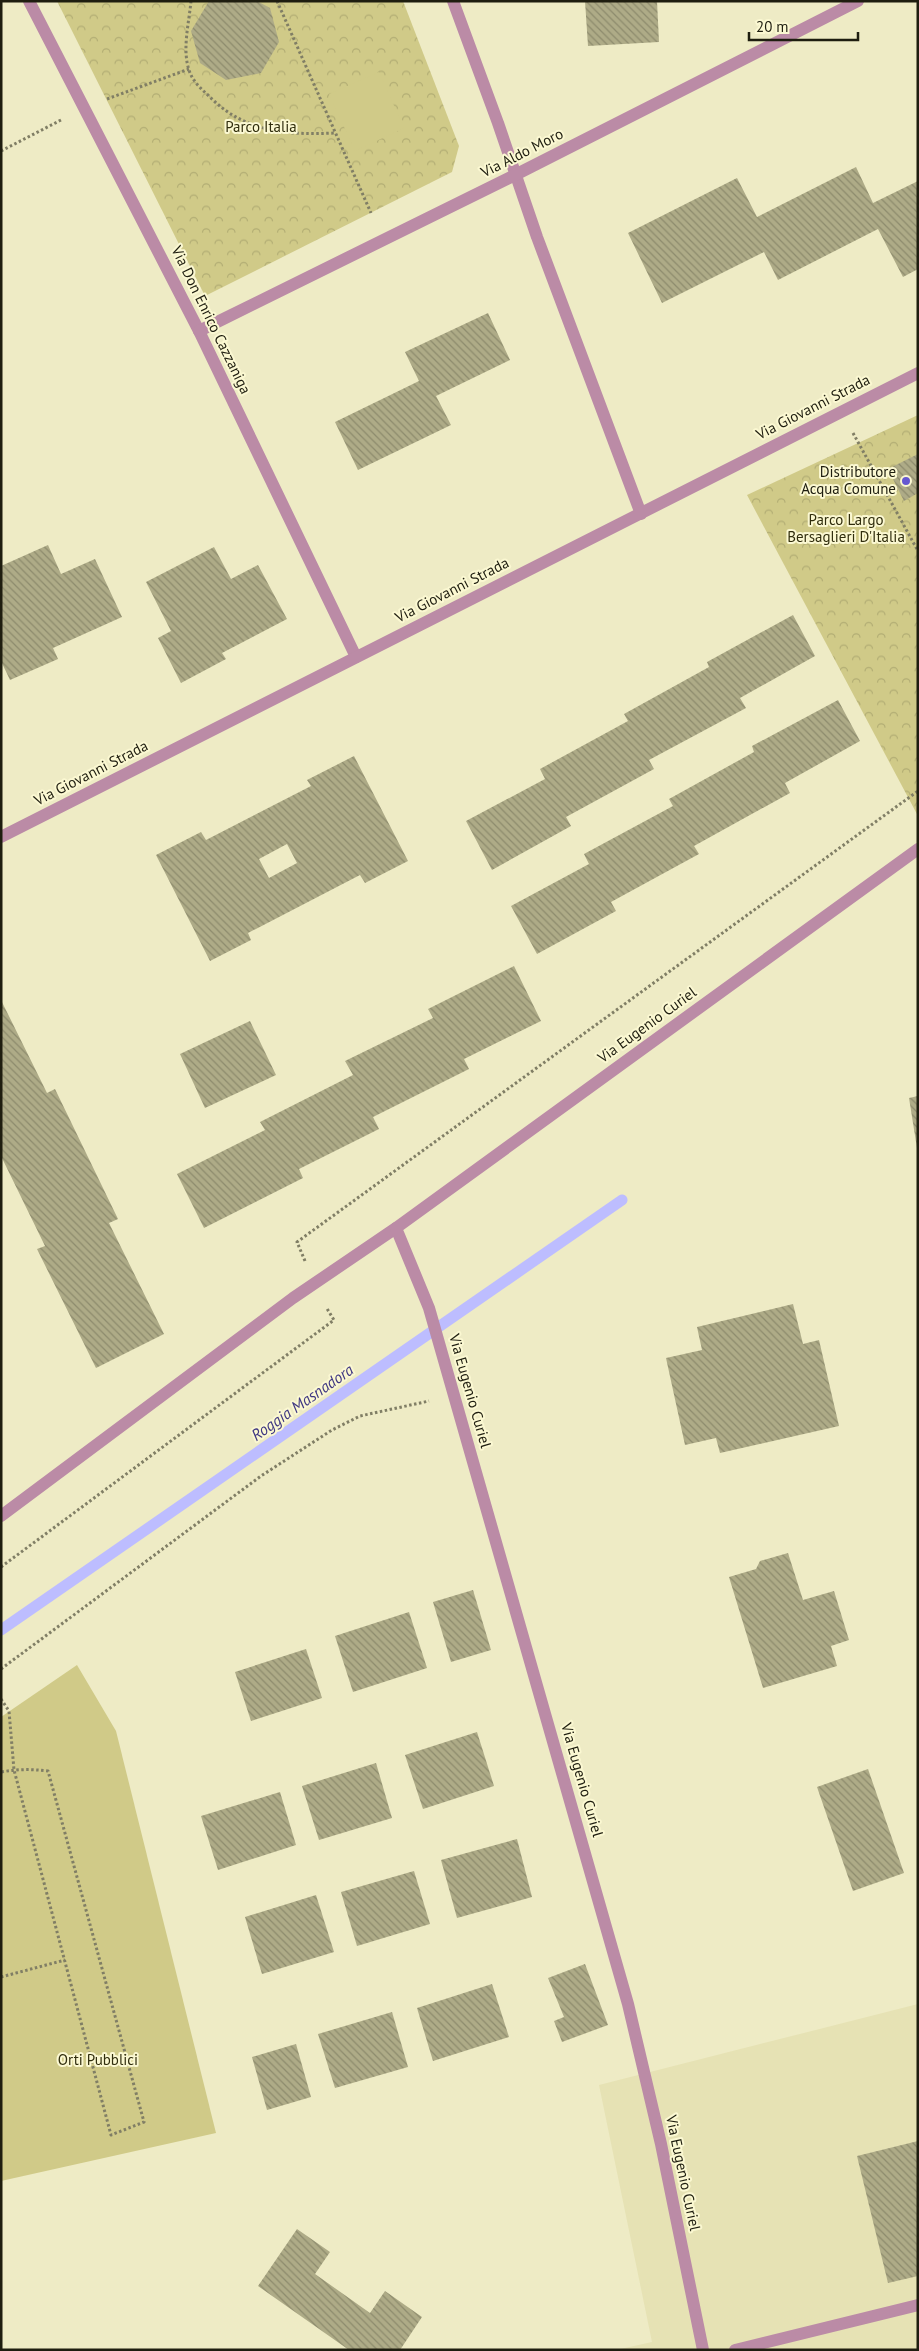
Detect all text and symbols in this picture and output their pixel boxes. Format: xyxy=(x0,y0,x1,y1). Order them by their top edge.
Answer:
scale bar xyxy=(749,10,858,42)
text: 20 m xyxy=(756,17,789,36)
park label: Parco Italia xyxy=(225,117,297,136)
street label: Via Aldo Moro xyxy=(477,124,566,182)
street label: Via Don Enrico Cazzaniga xyxy=(167,242,256,397)
street label: Via Giovanni Strada xyxy=(752,370,873,444)
place label: Distributore Acqua Comune xyxy=(801,462,896,498)
marker: Distributore Acqua Comune xyxy=(900,475,912,487)
park label: Parco Largo Bersaglieri D'Italia xyxy=(787,510,905,546)
street label: Via Giovanni Strada xyxy=(391,553,512,627)
street label: Via Giovanni Strada xyxy=(30,736,151,810)
street label: Via Eugenio Curiel xyxy=(593,982,700,1067)
street label: Via Eugenio Curiel xyxy=(445,1331,496,1451)
water label: Roggia Masnadora xyxy=(247,1359,357,1445)
street label: Via Eugenio Curiel xyxy=(557,1720,608,1840)
park label: Orti Pubblici xyxy=(58,2050,138,2069)
street label: Via Eugenio Curiel xyxy=(662,2112,705,2233)

